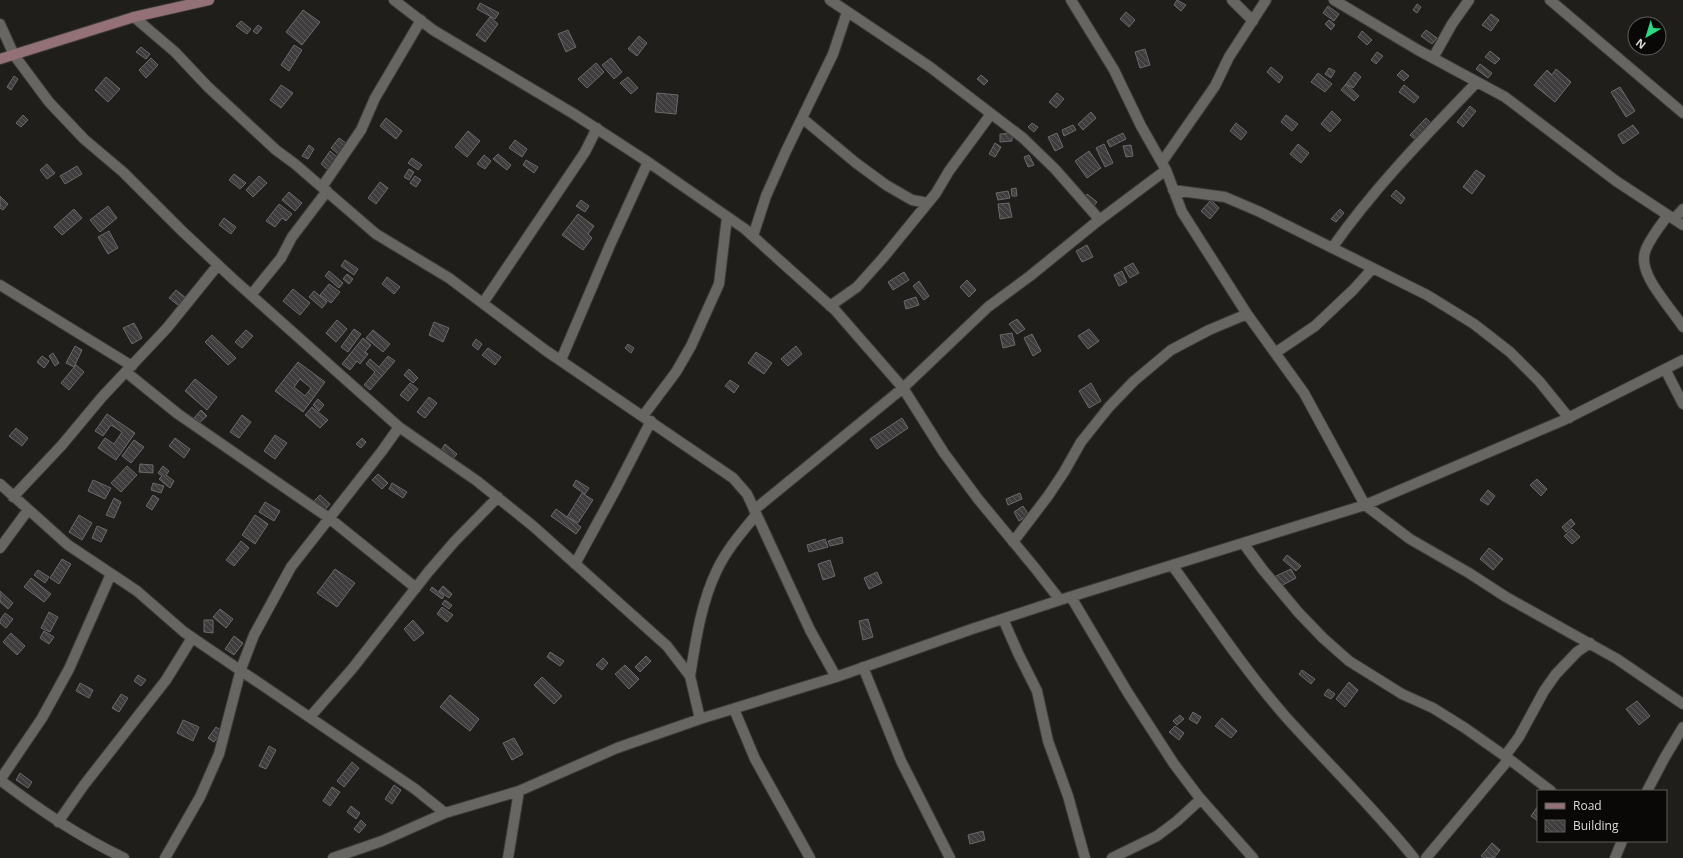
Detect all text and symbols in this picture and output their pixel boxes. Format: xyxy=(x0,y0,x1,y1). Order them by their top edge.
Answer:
north arrow xyxy=(1627,16,1667,56)
text: N xyxy=(1632,36,1649,53)
legend xyxy=(1537,790,1667,842)
text: Road xyxy=(1573,797,1602,814)
text: Building xyxy=(1573,817,1619,834)

